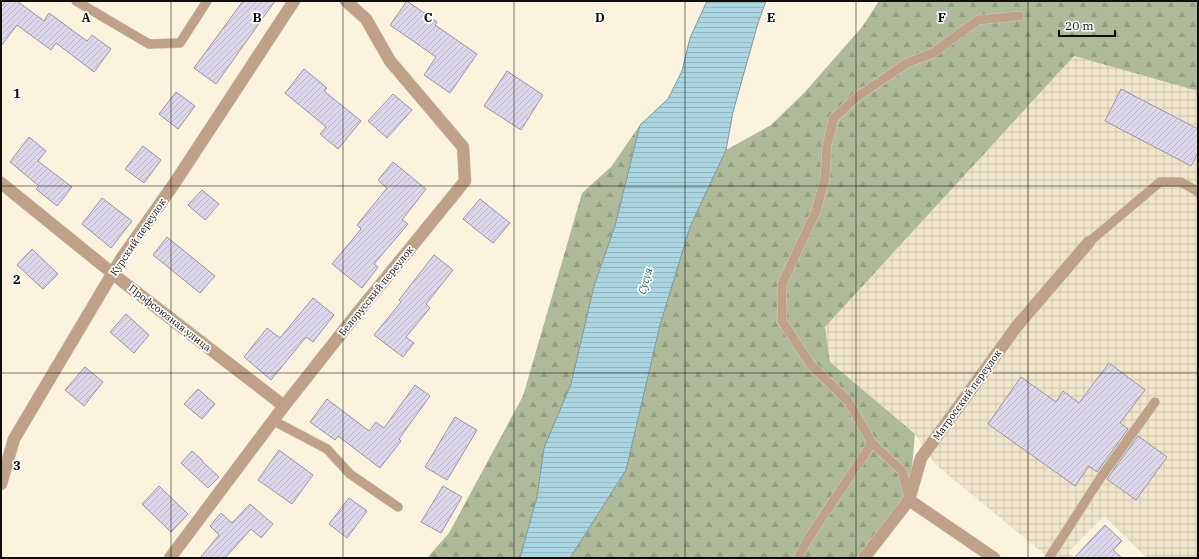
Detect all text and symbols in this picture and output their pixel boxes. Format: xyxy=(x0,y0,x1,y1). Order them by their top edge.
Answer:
text: A xyxy=(81,9,91,26)
text: B xyxy=(252,9,262,26)
text: C xyxy=(424,9,433,26)
text: D xyxy=(595,9,605,26)
text: E xyxy=(767,9,775,26)
text: F xyxy=(938,9,946,26)
scale bar xyxy=(1059,12,1115,38)
text: 20 m xyxy=(1065,18,1094,33)
text: 1 xyxy=(13,85,21,102)
street label: Курский переулок xyxy=(107,196,169,278)
street label: Белорусский переулок xyxy=(336,243,416,339)
water label: Сусуя xyxy=(635,266,655,296)
text: 2 xyxy=(13,271,21,288)
street label: Профсоюзная улица xyxy=(126,282,214,355)
street label: Матросский переулок xyxy=(930,347,1004,443)
text: 3 xyxy=(13,457,21,474)

